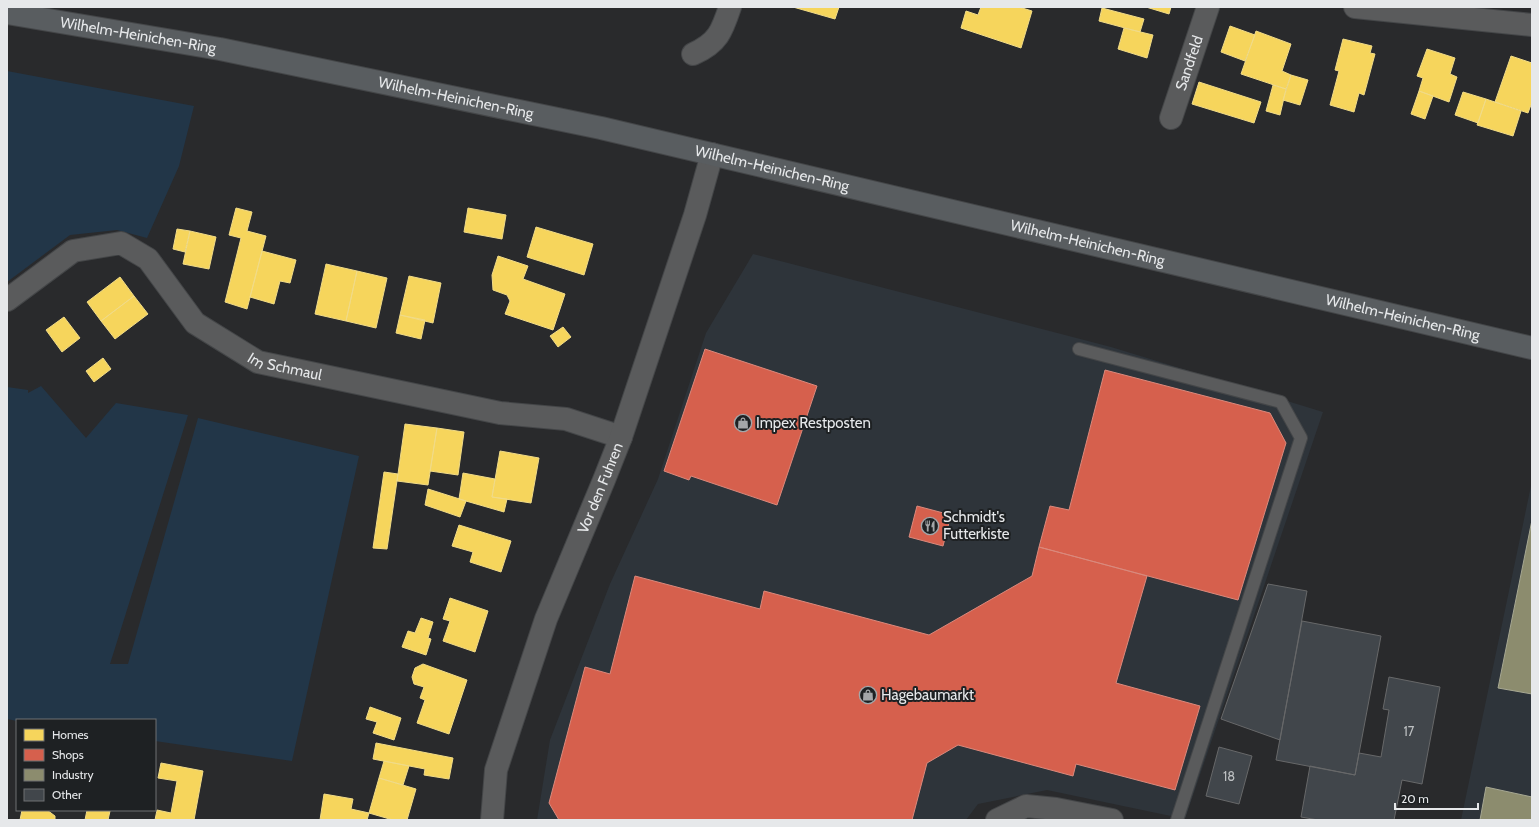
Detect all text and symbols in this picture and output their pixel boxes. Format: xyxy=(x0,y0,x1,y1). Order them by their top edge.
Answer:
street label: Wilhelm-Heinichen-Ring xyxy=(59,13,218,57)
street label: Sandfeld xyxy=(1172,33,1207,93)
street label: Wilhelm-Heinichen-Ring xyxy=(377,73,536,123)
street label: Wilhelm-Heinichen-Ring xyxy=(693,142,852,195)
street label: Wilhelm-Heinichen-Ring xyxy=(1009,216,1167,270)
street label: Wilhelm-Heinichen-Ring xyxy=(1324,291,1482,345)
street label: Im Schmaul xyxy=(244,349,324,384)
shop icon: Impex Restposten xyxy=(733,413,753,433)
place label: Impex Restposten xyxy=(756,414,871,432)
street label: Vor den Fuhren xyxy=(574,440,627,536)
place label: Schmidt's Futterkiste xyxy=(943,508,1010,543)
restaurant icon: Schmidt's Futterkiste xyxy=(920,516,940,536)
shop icon: Hagebaumarkt xyxy=(858,685,878,705)
place label: Hagebaumarkt xyxy=(881,686,974,704)
legend xyxy=(16,719,156,811)
house number: 17 xyxy=(1404,723,1415,739)
text: Homes xyxy=(52,727,89,742)
text: Shops xyxy=(52,747,84,762)
text: Industry xyxy=(52,767,93,782)
house number: 18 xyxy=(1223,768,1235,784)
scale bar xyxy=(1395,785,1478,811)
text: Other xyxy=(52,787,82,802)
text: 20 m xyxy=(1401,791,1429,806)

